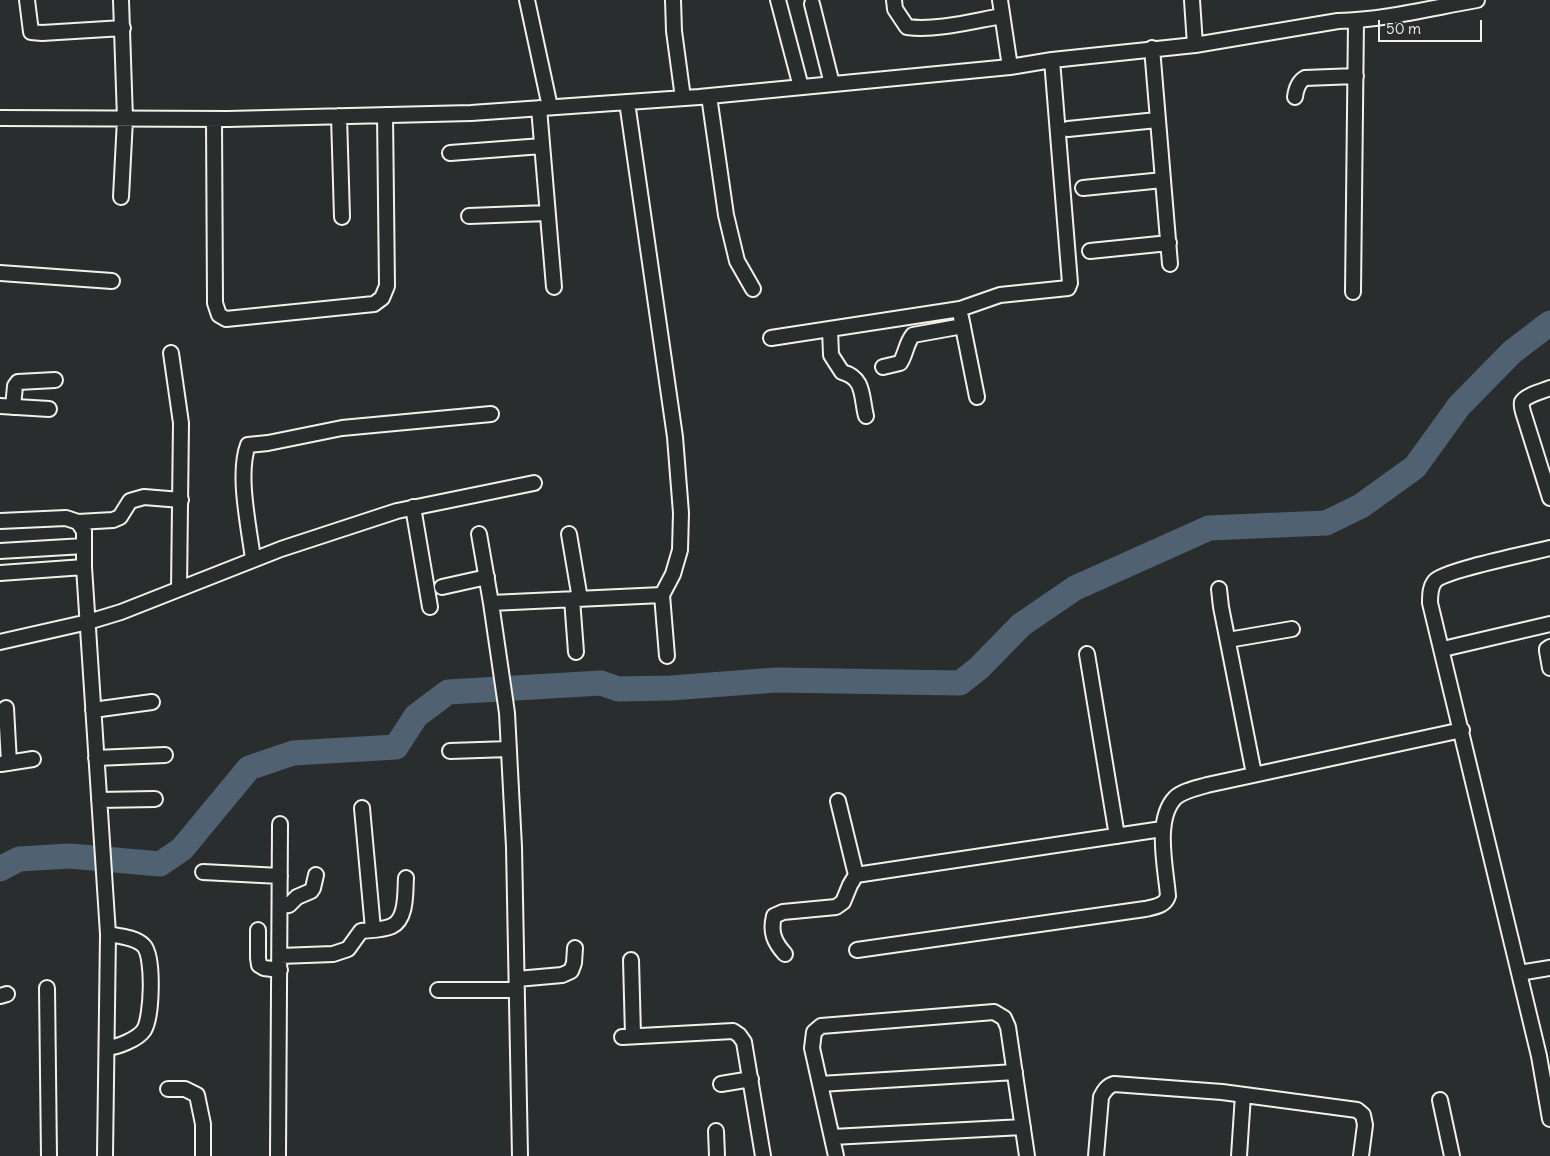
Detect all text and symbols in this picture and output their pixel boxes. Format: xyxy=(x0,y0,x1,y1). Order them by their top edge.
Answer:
scale bar xyxy=(1380,10,1484,42)
text: 50 m xyxy=(1386,19,1421,38)

